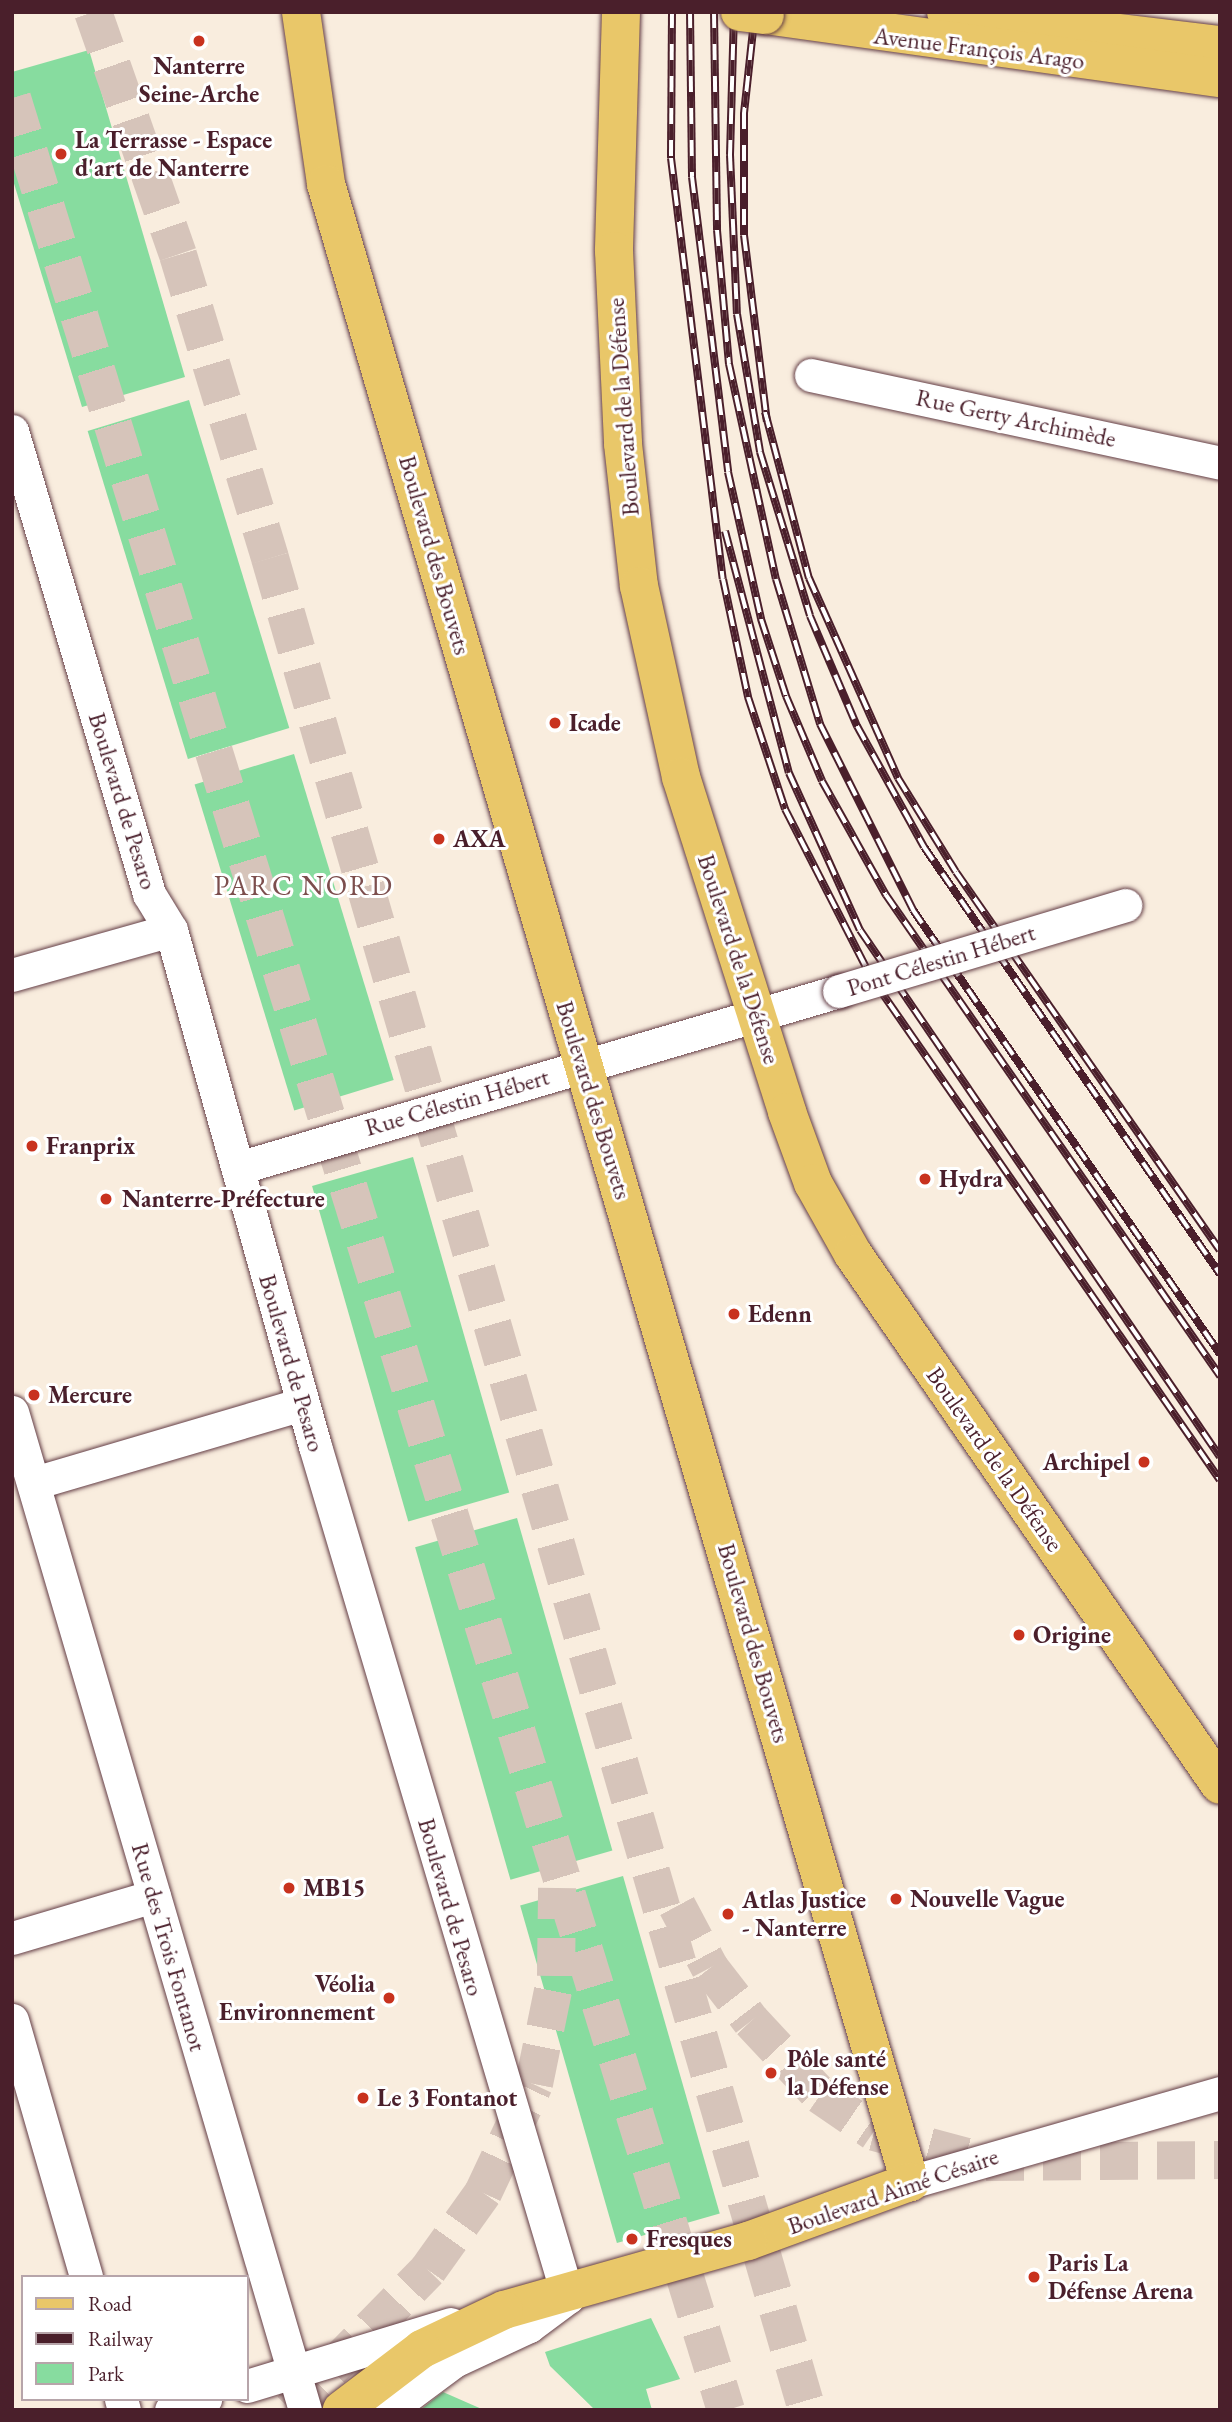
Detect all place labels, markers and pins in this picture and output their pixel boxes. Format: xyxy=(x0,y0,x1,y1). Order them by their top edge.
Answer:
marker: Nanterre Seine-Arche xyxy=(191,33,207,49)
place label: Nanterre Seine-Arche xyxy=(139,52,259,108)
place label: La Terrasse - Espace d'art de Nanterre xyxy=(75,126,272,182)
marker: La Terrasse - Espace d'art de Nanterre xyxy=(53,146,69,162)
place label: Icade xyxy=(569,709,621,737)
marker: Icade xyxy=(547,715,563,731)
place label: AXA xyxy=(453,825,506,853)
marker: AXA xyxy=(431,831,447,847)
place label: Franprix xyxy=(46,1132,135,1160)
marker: Franprix xyxy=(24,1138,40,1154)
place label: Hydra xyxy=(939,1165,1003,1193)
marker: Hydra xyxy=(917,1171,933,1187)
place label: Nanterre-Préfecture xyxy=(122,1185,325,1213)
marker: Nanterre-Préfecture xyxy=(96,1189,116,1209)
place label: Edenn xyxy=(748,1300,812,1328)
marker: Edenn xyxy=(726,1306,742,1322)
place label: Mercure xyxy=(48,1381,132,1409)
marker: Mercure xyxy=(26,1387,42,1403)
place label: Archipel xyxy=(1043,1448,1130,1476)
marker: Archipel xyxy=(1136,1454,1152,1470)
place label: Origine xyxy=(1033,1621,1111,1649)
marker: Origine xyxy=(1011,1627,1027,1643)
place label: MB15 xyxy=(303,1874,365,1902)
marker: MB15 xyxy=(281,1880,297,1896)
place label: Nouvelle Vague xyxy=(910,1885,1064,1913)
place label: Atlas Justice - Nanterre xyxy=(742,1886,866,1942)
marker: Nouvelle Vague xyxy=(888,1891,904,1907)
marker: Atlas Justice - Nanterre xyxy=(720,1906,736,1922)
place label: Véolia Environnement xyxy=(219,1970,375,2026)
marker: Véolia Environnement xyxy=(381,1990,397,2006)
place label: Pôle santé la Défense xyxy=(787,2045,889,2101)
marker: Pôle santé la Défense xyxy=(761,2063,781,2083)
place label: Le 3 Fontanot xyxy=(377,2084,517,2112)
marker: Le 3 Fontanot xyxy=(355,2090,371,2106)
place label: Fresques xyxy=(646,2225,732,2253)
marker: Fresques xyxy=(624,2231,640,2247)
place label: Paris La Défense Arena xyxy=(1048,2249,1193,2305)
marker: Paris La Défense Arena xyxy=(1026,2269,1042,2285)

